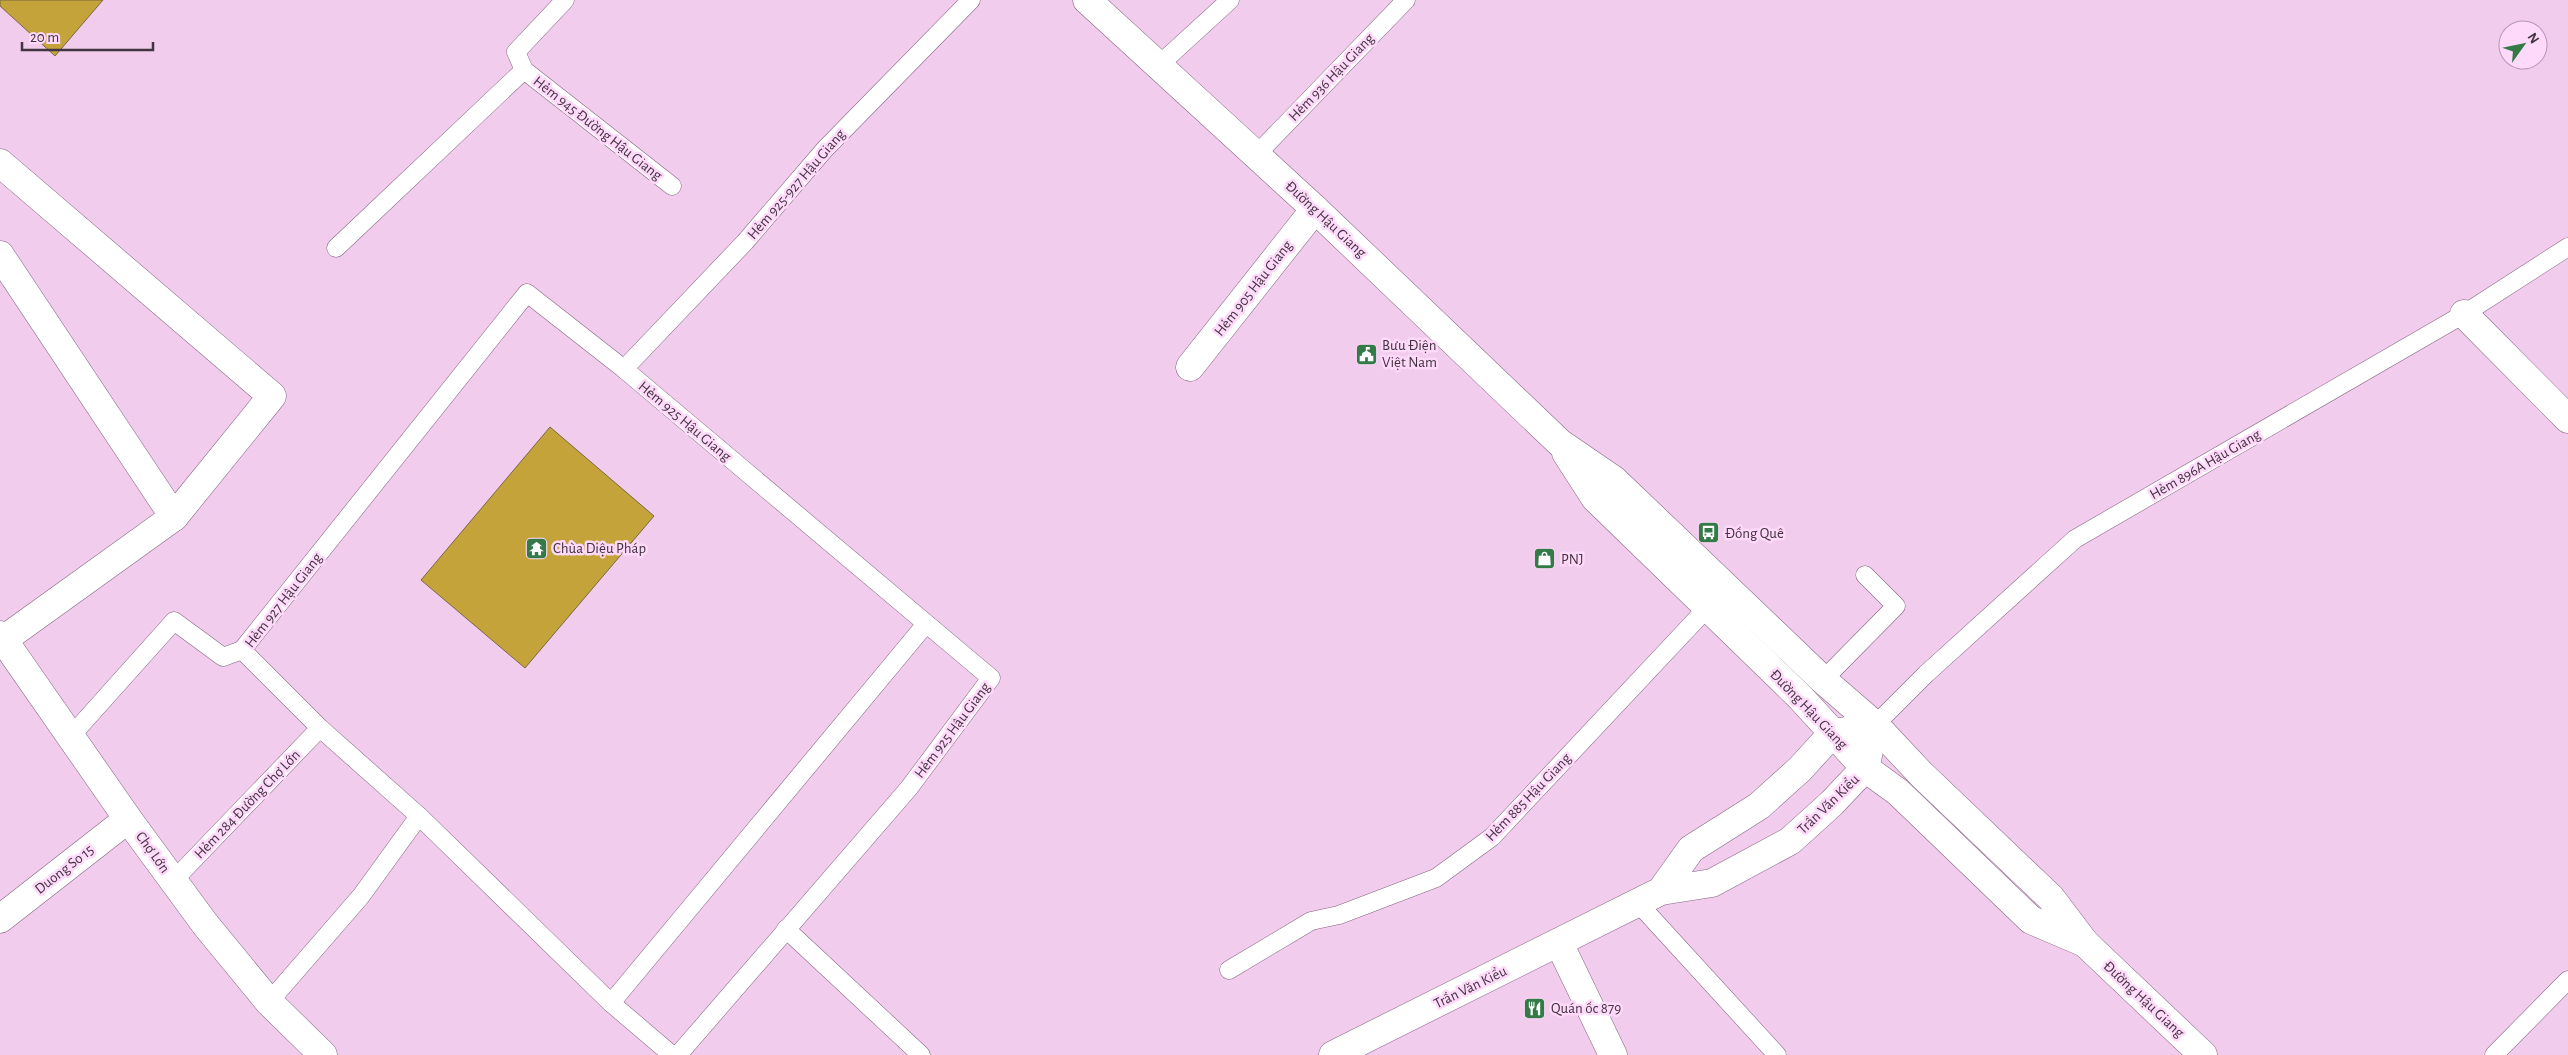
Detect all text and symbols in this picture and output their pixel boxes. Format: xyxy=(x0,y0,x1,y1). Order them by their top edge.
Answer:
scale bar xyxy=(22,20,154,52)
north arrow xyxy=(2498,20,2548,70)
text: 20 m xyxy=(30,30,59,45)
street label: Hẻm 936 Hậu Giang xyxy=(1286,30,1377,124)
text: N xyxy=(2525,31,2542,46)
street label: Hẻm 945 Đường Hậu Giang xyxy=(531,74,665,184)
street label: Hẻm 925-927 Hậu Giang xyxy=(745,126,848,242)
street label: Đường Hậu Giang xyxy=(1282,178,1369,261)
street label: Hẻm 905 Hậu Giang xyxy=(1212,237,1296,339)
place label: Bưu Điện Việt Nam xyxy=(1382,338,1437,370)
public building icon: Bưu Điện Việt Nam xyxy=(1354,342,1378,366)
street label: Hẻm 925 Hậu Giang xyxy=(636,379,734,465)
street label: Hẻm 896A Hậu Giang xyxy=(2147,426,2264,502)
bus stop icon: Đồng Quê xyxy=(1697,521,1721,545)
place label: Đồng Quê xyxy=(1725,526,1784,541)
temple icon: Chùa Diệu Pháp xyxy=(525,536,549,560)
place label: Chùa Diệu Pháp xyxy=(553,541,646,556)
shop icon: PNJ xyxy=(1533,547,1557,571)
street label: Hẻm 927 Hậu Giang xyxy=(242,550,325,650)
place label: PNJ xyxy=(1561,552,1584,567)
street label: Đường Hậu Giang xyxy=(1767,667,1851,753)
street label: Hẻm 925 Hậu Giang xyxy=(912,679,994,781)
street label: Hẻm 284 Đường Chợ Lớn xyxy=(192,747,303,862)
street label: Hẻm 885 Hậu Giang xyxy=(1483,750,1574,844)
street label: Trần Văn Kiểu xyxy=(1794,771,1862,837)
street label: Chợ Lớn xyxy=(133,829,172,876)
street label: Duong So 15 xyxy=(32,842,97,897)
street label: Đường Hậu Giang xyxy=(2100,958,2187,1041)
street label: Trần Văn Kiểu xyxy=(1431,962,1509,1012)
restaurant icon: Quán ốc 879 xyxy=(1523,996,1547,1020)
place label: Quán ốc 879 xyxy=(1551,1001,1621,1016)

